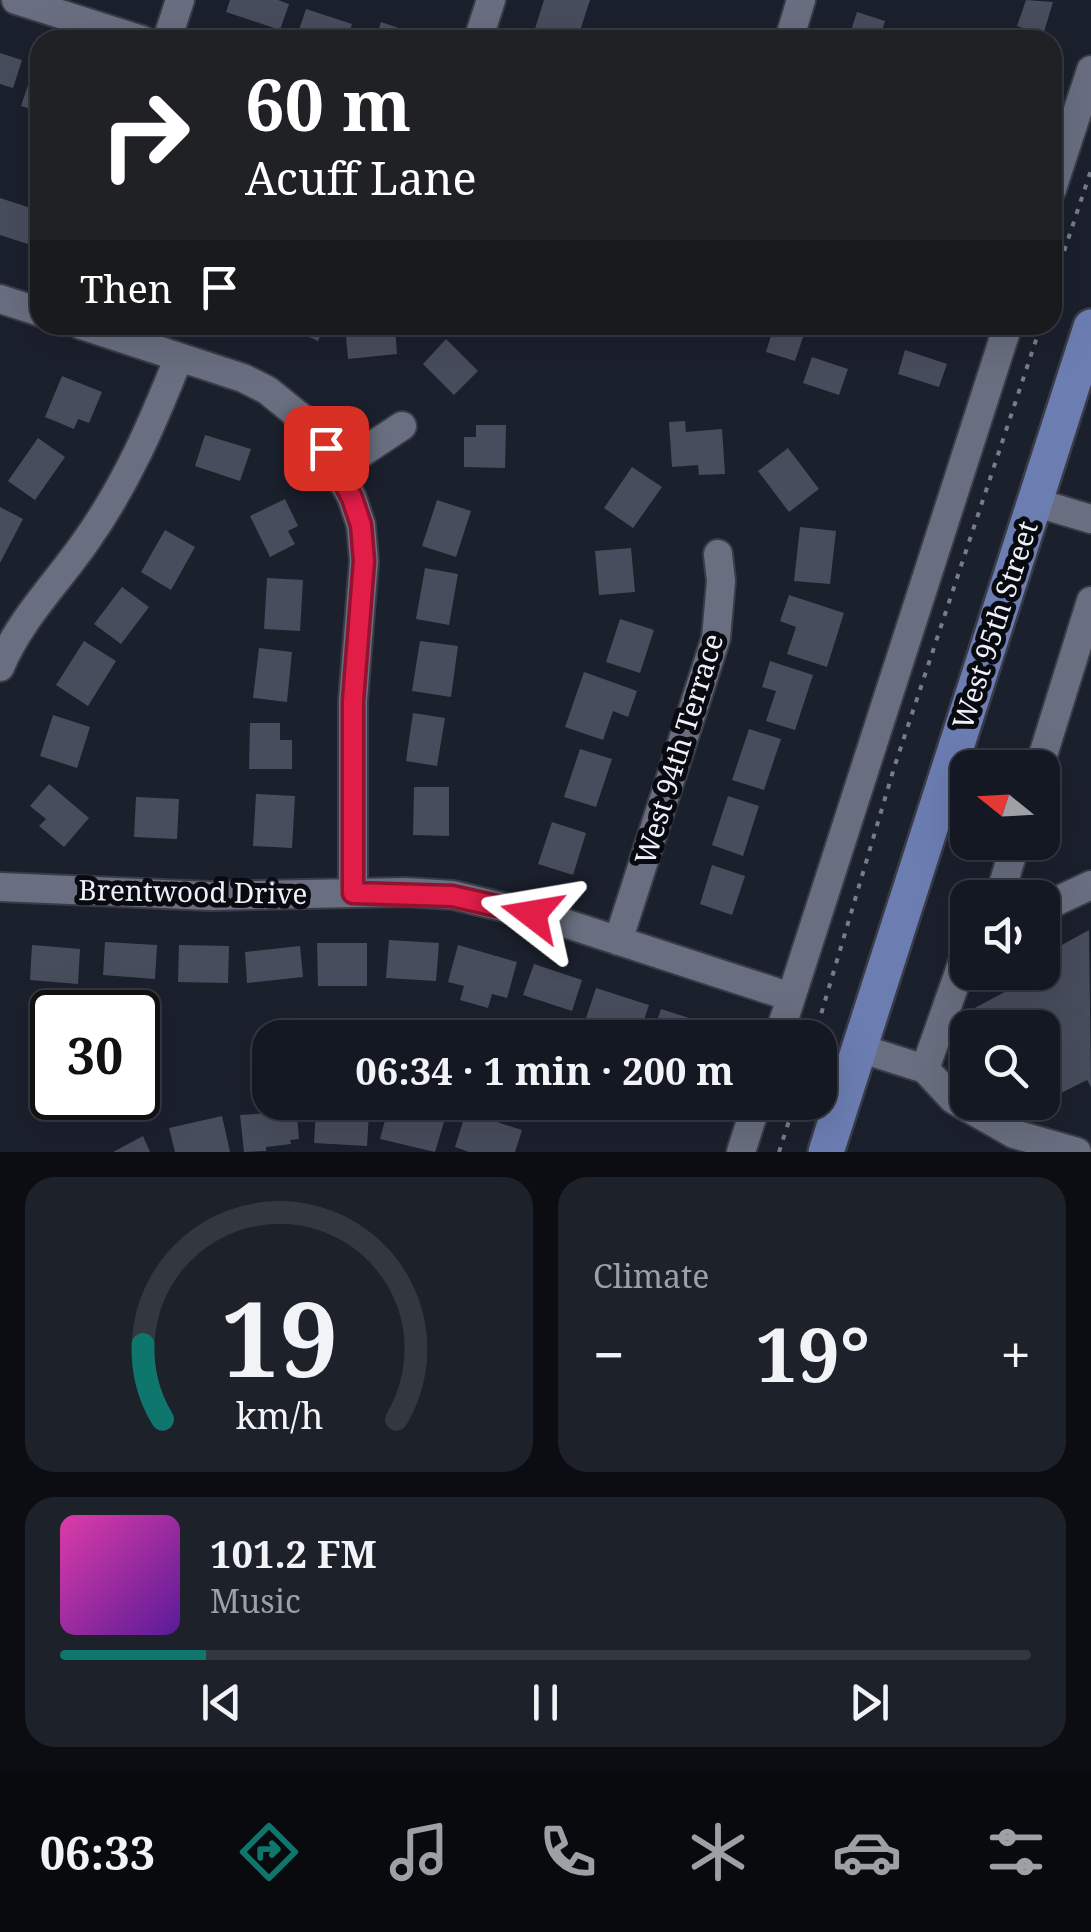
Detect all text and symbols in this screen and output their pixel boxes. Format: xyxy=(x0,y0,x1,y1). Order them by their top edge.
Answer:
text: 60 m xyxy=(245,56,411,152)
icon: right xyxy=(80,70,210,200)
text: Acuff Lane xyxy=(245,147,477,208)
icon: arrive xyxy=(192,260,247,315)
text: Then xyxy=(80,262,172,314)
pin xyxy=(284,406,369,491)
icon: arrive xyxy=(299,421,354,476)
street label: West 95th Street xyxy=(942,516,1046,734)
street label: West 94th Terrace xyxy=(625,629,731,869)
north arrow xyxy=(950,750,1060,860)
map controls xyxy=(950,750,1060,1120)
position arrow xyxy=(480,862,584,966)
street label: Brentwood Drive xyxy=(78,870,308,912)
button: sound xyxy=(950,880,1060,990)
speed limit sign: 30 xyxy=(30,990,160,1120)
button: search xyxy=(950,1010,1060,1120)
text: 06:34 · 1 min · 200 m xyxy=(355,1044,734,1096)
text: Climate xyxy=(593,1254,709,1297)
text: 19 xyxy=(220,1266,338,1407)
text: 19° xyxy=(755,1302,870,1404)
text: − xyxy=(593,1316,625,1391)
text: + xyxy=(1000,1316,1031,1391)
text: km/h xyxy=(235,1391,323,1439)
text: 101.2 FM xyxy=(210,1527,377,1579)
text: Music xyxy=(210,1579,301,1622)
icon: previous xyxy=(194,1675,249,1730)
icon: pause xyxy=(518,1675,573,1730)
icon: next xyxy=(842,1675,897,1730)
icon: directions xyxy=(234,1817,304,1887)
icon: music xyxy=(384,1817,454,1887)
icon: phone xyxy=(533,1817,603,1887)
icon: climate xyxy=(683,1817,753,1887)
icon: car xyxy=(832,1817,902,1887)
icon: filters xyxy=(981,1817,1051,1887)
text: 06:33 xyxy=(40,1822,155,1883)

